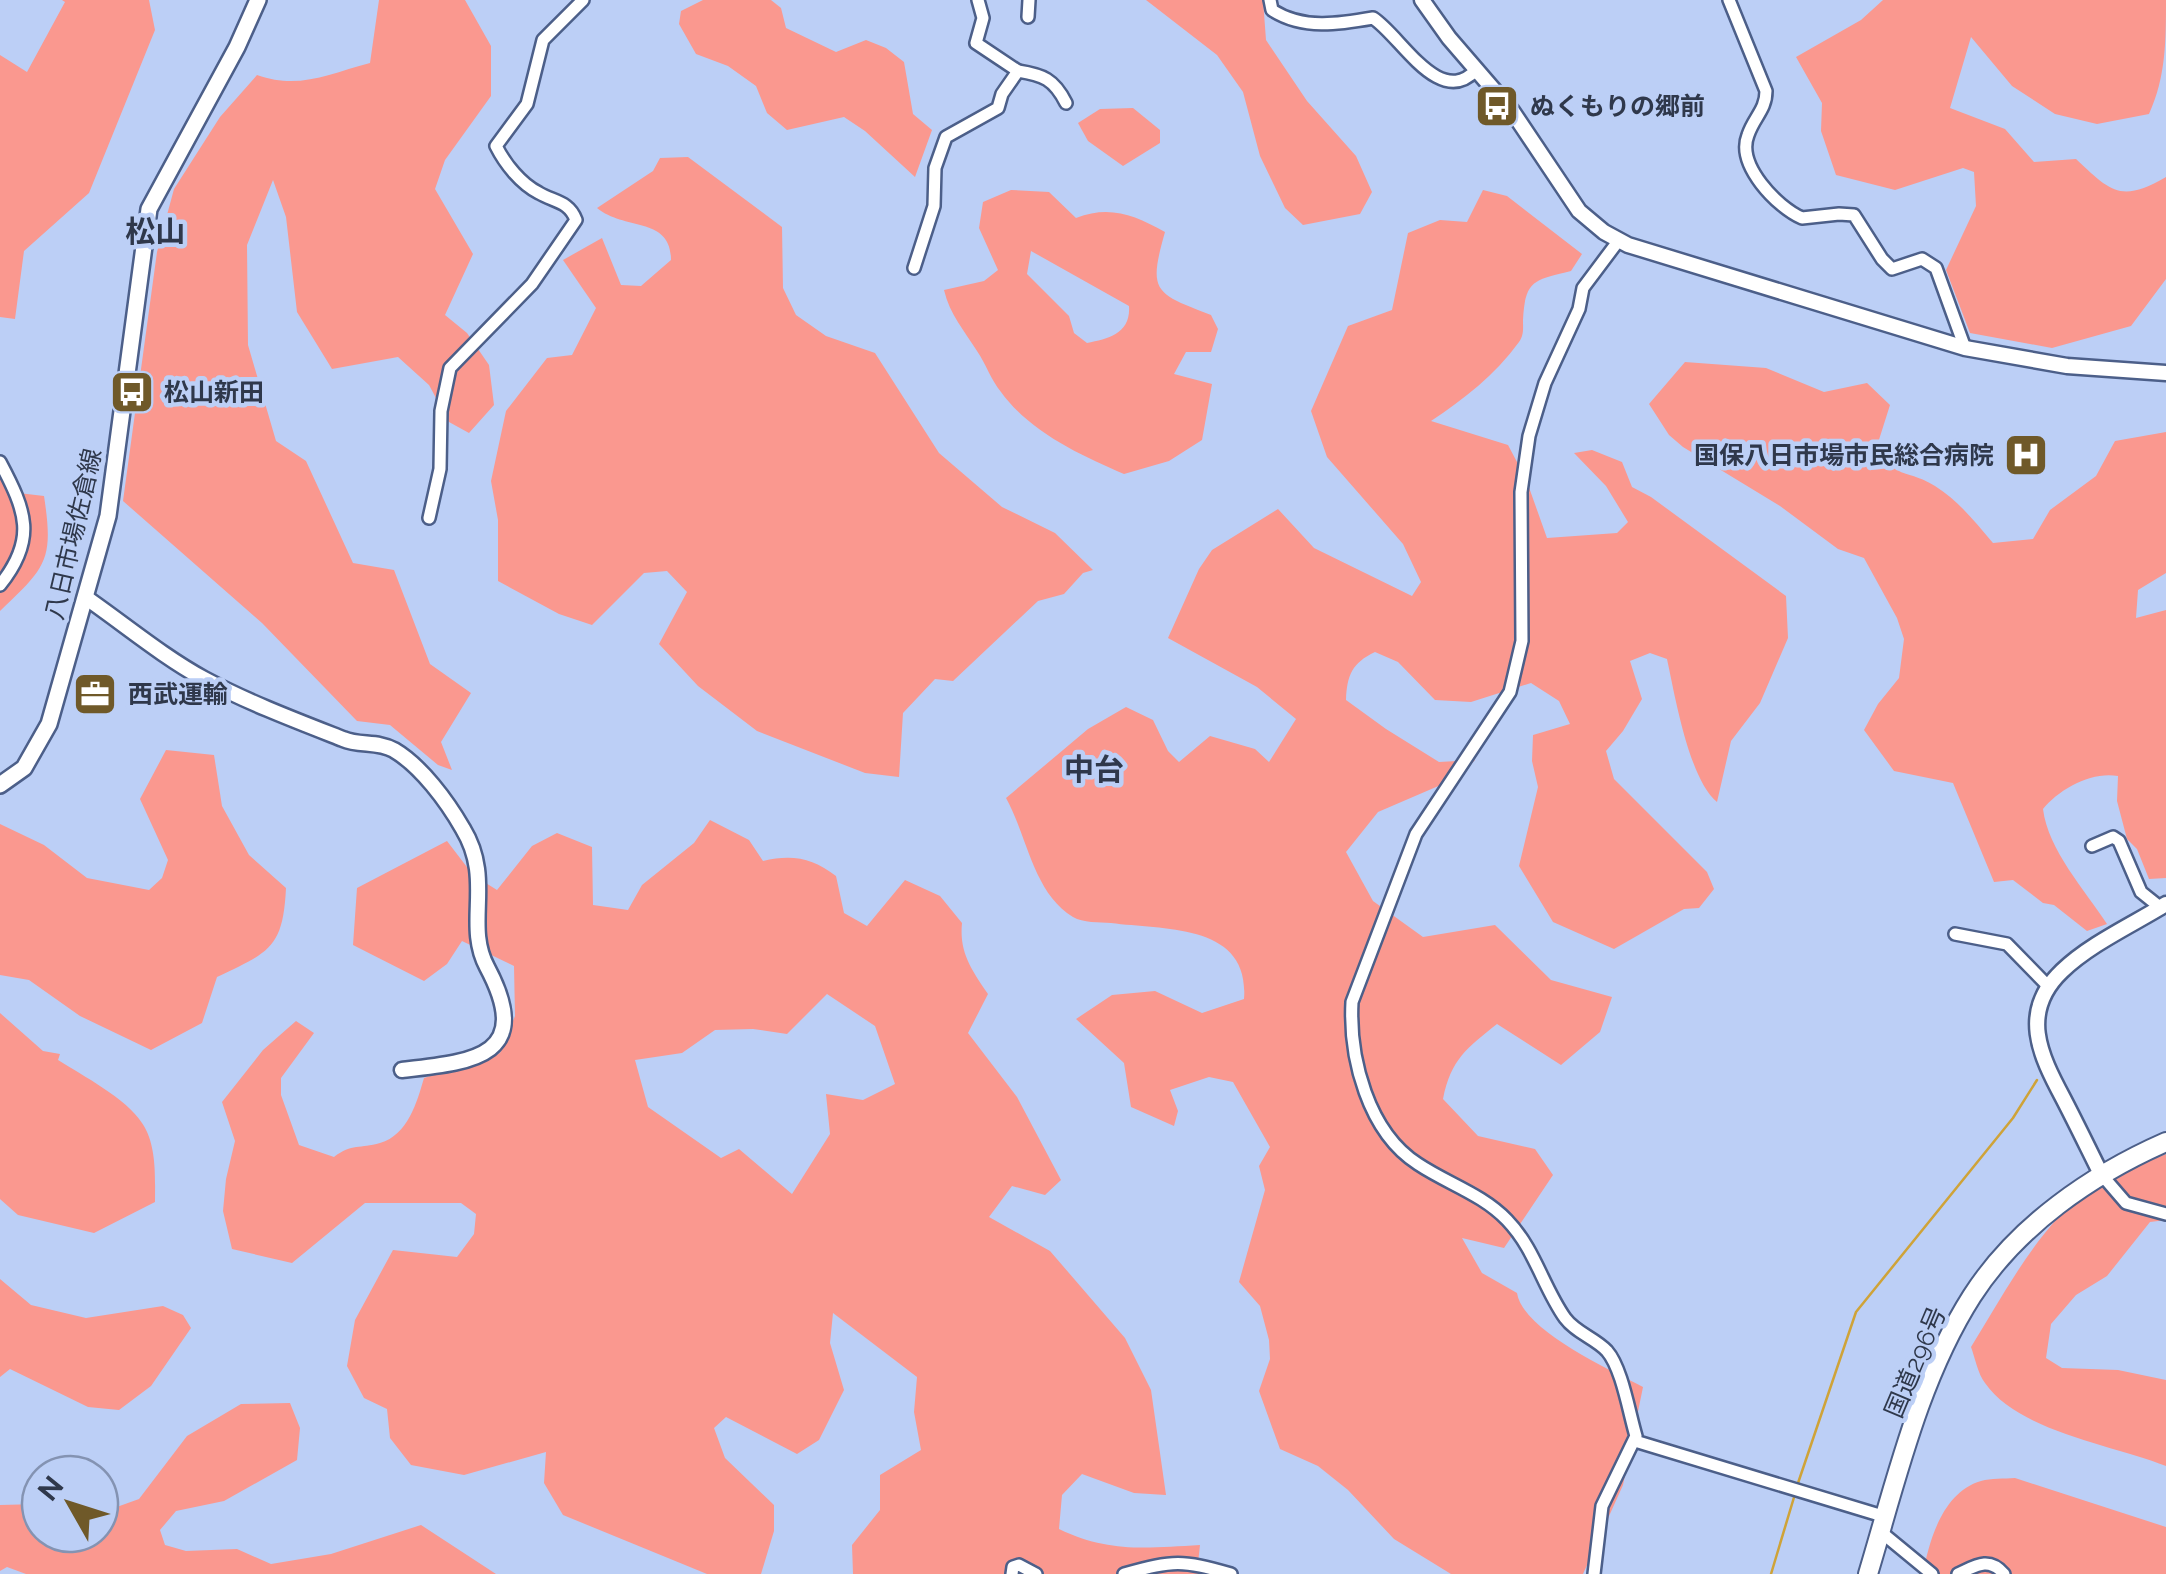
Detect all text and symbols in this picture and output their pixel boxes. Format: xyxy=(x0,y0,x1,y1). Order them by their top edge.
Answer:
bus stop icon: ぬくもりの郷前 xyxy=(1474,83,1520,129)
place label: ぬくもりの郷前 xyxy=(1530,91,1705,121)
district label: 松山 xyxy=(125,214,185,249)
bus stop icon: 松山新田 xyxy=(109,369,155,415)
place label: 松山新田 xyxy=(164,377,264,407)
hospital icon: 国保八日市場市民総合病院 xyxy=(2003,432,2049,478)
place label: 国保八日市場市民総合病院 xyxy=(1694,440,1994,470)
street label: 八日市場佐倉線 xyxy=(39,445,107,623)
office icon: 西武運輸 xyxy=(72,671,118,717)
place label: 西武運輸 xyxy=(128,679,228,709)
district label: 中台 xyxy=(1064,752,1124,787)
street label: 国道296号 xyxy=(1878,1302,1952,1422)
north arrow xyxy=(20,1454,120,1554)
text: N xyxy=(31,1470,71,1507)

